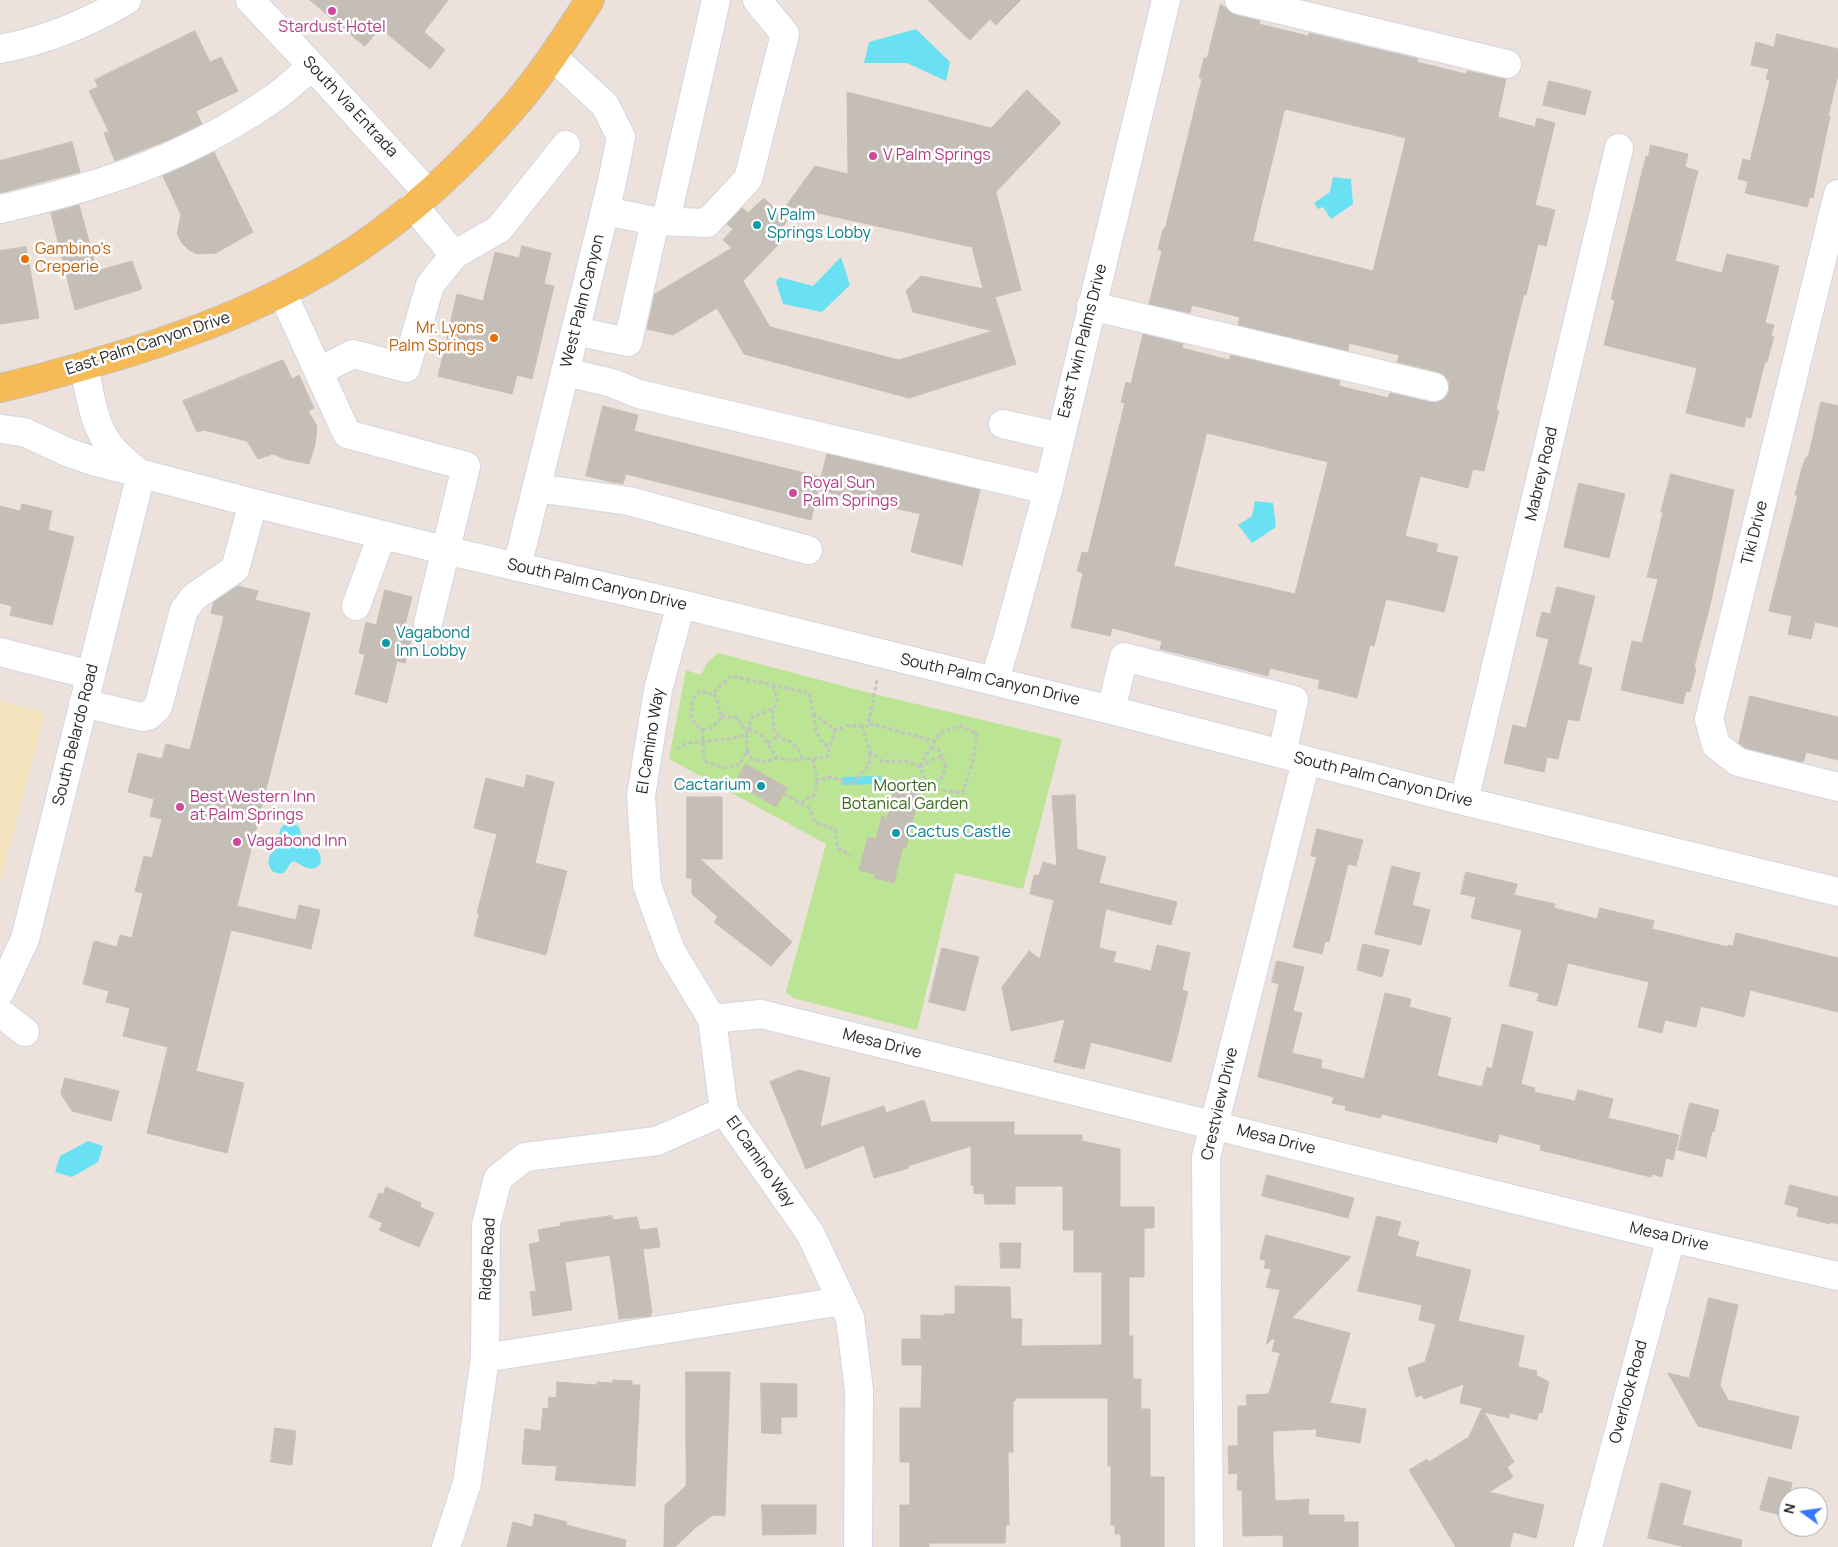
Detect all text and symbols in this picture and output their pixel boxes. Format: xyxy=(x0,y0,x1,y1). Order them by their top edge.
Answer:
marker: Stardust Hotel xyxy=(326,5,338,17)
place label: Stardust Hotel xyxy=(278,18,386,38)
street label: South Via Entrada xyxy=(298,53,402,161)
place label: V Palm Springs xyxy=(883,146,991,166)
marker: V Palm Springs xyxy=(867,150,879,162)
place label: V Palm Springs Lobby xyxy=(767,206,871,244)
marker: V Palm Springs Lobby xyxy=(751,219,763,231)
street label: West Palm Canyon xyxy=(557,232,609,370)
place label: Gambino's Creperie xyxy=(35,240,111,278)
marker: Gambino's Creperie xyxy=(19,253,31,265)
street label: East Twin Palms Drive xyxy=(1055,262,1111,420)
street label: East Palm Canyon Drive xyxy=(63,308,233,380)
place label: Mr. Lyons Palm Springs xyxy=(389,319,484,357)
marker: Mr. Lyons Palm Springs xyxy=(488,332,500,344)
street label: Mabrey Road xyxy=(1522,425,1562,523)
place label: Royal Sun Palm Springs xyxy=(803,474,898,512)
marker: Royal Sun Palm Springs xyxy=(787,487,799,499)
street label: Tiki Drive xyxy=(1738,499,1772,567)
street label: South Palm Canyon Drive xyxy=(505,555,689,615)
place label: Vagabond Inn Lobby xyxy=(396,624,470,662)
marker: Vagabond Inn Lobby xyxy=(380,637,392,649)
street label: South Palm Canyon Drive xyxy=(898,650,1082,710)
street label: South Belardo Road xyxy=(49,662,103,808)
street label: El Camino Way xyxy=(633,687,669,795)
street label: South Palm Canyon Drive xyxy=(1291,748,1475,812)
place label: Cactarium xyxy=(674,776,751,796)
park label: Moorten Botanical Garden xyxy=(842,777,968,815)
marker: Cactarium xyxy=(755,780,767,792)
place label: Best Western Inn at Palm Springs xyxy=(190,788,316,826)
marker: Best Western Inn at Palm Springs xyxy=(174,801,186,813)
place label: Cactus Castle xyxy=(906,823,1011,843)
marker: Cactus Castle xyxy=(890,827,902,839)
place label: Vagabond Inn xyxy=(247,832,347,852)
marker: Vagabond Inn xyxy=(231,836,243,848)
street label: Mesa Drive xyxy=(841,1025,923,1063)
street label: Crestview Drive xyxy=(1198,1046,1242,1162)
street label: El Camino Way xyxy=(721,1113,799,1211)
street label: Mesa Drive xyxy=(1235,1121,1317,1159)
street label: Ridge Road xyxy=(476,1217,500,1301)
street label: Mesa Drive xyxy=(1628,1219,1710,1255)
street label: Overlook Road xyxy=(1606,1338,1652,1446)
north arrow xyxy=(1778,1487,1828,1537)
text: N xyxy=(1778,1501,1799,1516)

